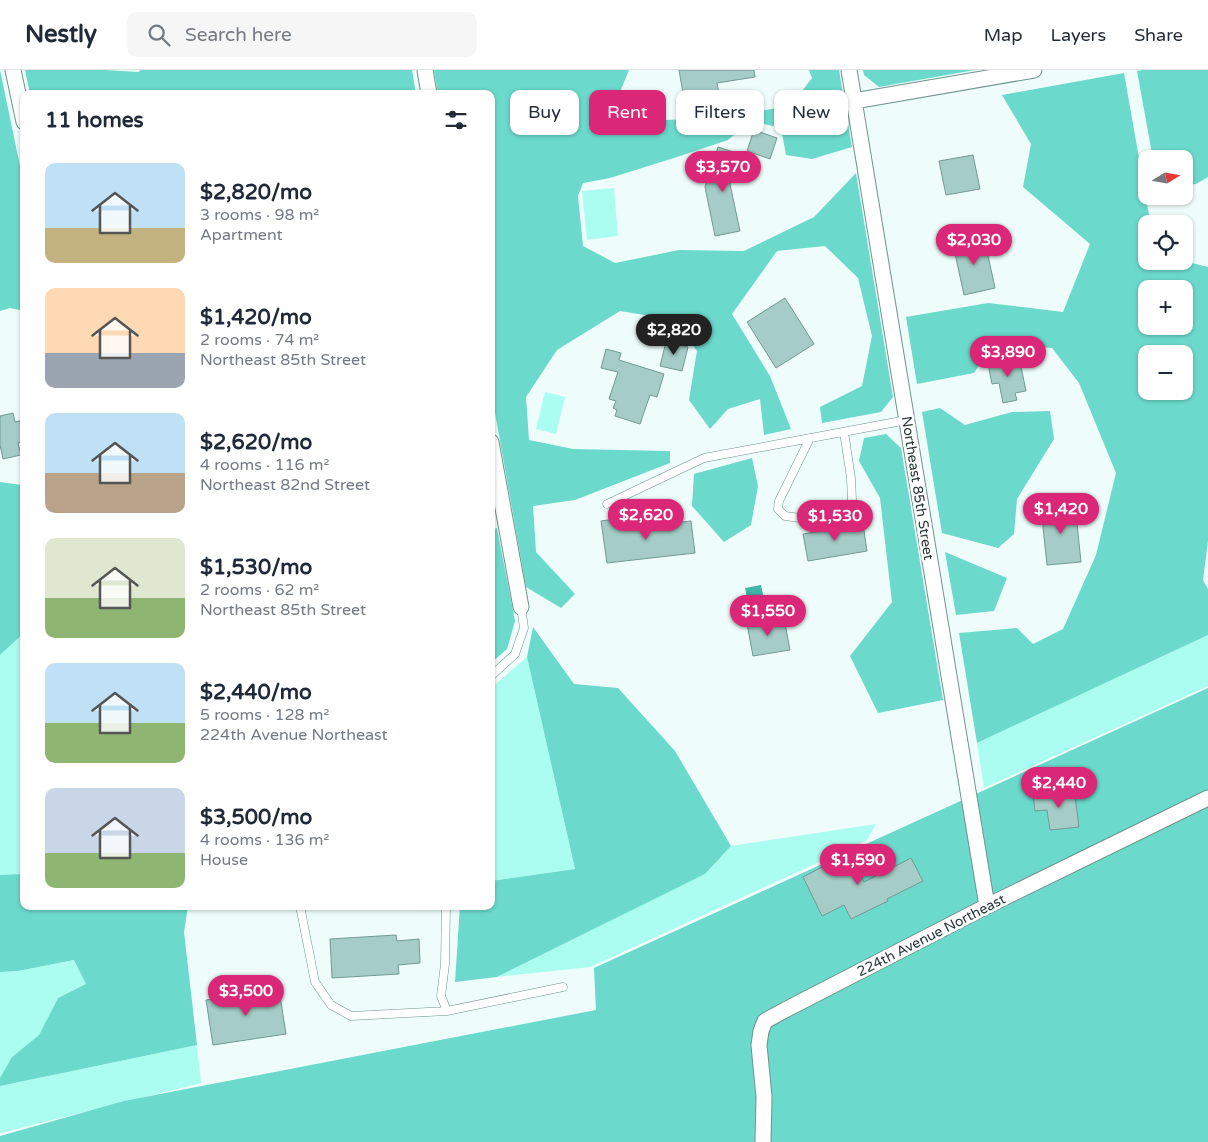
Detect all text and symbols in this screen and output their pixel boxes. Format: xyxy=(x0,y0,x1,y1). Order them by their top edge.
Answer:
search box xyxy=(127,12,477,57)
text: Nestly xyxy=(25,20,97,49)
icon: search xyxy=(145,21,173,49)
text: Search here xyxy=(185,24,292,46)
text: Map xyxy=(984,24,1023,46)
text: Layers xyxy=(1051,24,1106,46)
text: Share xyxy=(1134,24,1183,46)
chip: Buy xyxy=(510,90,579,135)
chip: Rent xyxy=(589,90,666,135)
chip: Filters xyxy=(676,90,764,135)
chip: New xyxy=(774,90,848,135)
icon: filters xyxy=(442,106,470,134)
text: 11 homes xyxy=(45,108,144,133)
pin: $3,570 xyxy=(682,150,764,193)
north arrow xyxy=(1138,150,1192,205)
map controls xyxy=(1138,150,1193,400)
text: $3,570 xyxy=(696,157,750,177)
text: $2,820/mo xyxy=(200,180,312,205)
icon: home xyxy=(85,183,145,243)
text: 3 rooms · 98 m² xyxy=(200,205,319,225)
button: locate xyxy=(1138,215,1193,270)
pin: $2,030 xyxy=(933,224,1015,266)
text: Apartment xyxy=(200,225,283,245)
text: $2,030 xyxy=(947,230,1001,250)
button: + xyxy=(1138,280,1193,335)
text: $1,420/mo xyxy=(200,305,312,330)
icon: home xyxy=(85,308,145,368)
pin: $2,820 xyxy=(633,314,715,356)
text: $2,820 xyxy=(647,320,701,340)
text: 2 rooms · 74 m² xyxy=(200,330,319,350)
pin: $3,890 xyxy=(967,336,1049,378)
text: $3,890 xyxy=(981,342,1035,362)
button: − xyxy=(1138,345,1193,400)
text: Northeast 85th Street xyxy=(200,350,366,370)
street label: Northeast 85th Street xyxy=(898,415,937,562)
text: $2,620/mo xyxy=(200,430,312,455)
icon: home xyxy=(85,433,145,493)
text: 4 rooms · 116 m² xyxy=(200,455,329,475)
text: Northeast 82nd Street xyxy=(200,475,370,495)
pin: $1,420 xyxy=(1020,492,1102,535)
pin: $2,620 xyxy=(605,498,687,541)
text: $1,420 xyxy=(1034,499,1088,519)
pin: $1,530 xyxy=(794,500,876,542)
text: $2,620 xyxy=(619,505,673,525)
text: $1,530 xyxy=(808,506,862,526)
text: $1,530/mo xyxy=(200,555,312,580)
icon: home xyxy=(85,558,145,618)
text: 2 rooms · 62 m² xyxy=(200,580,319,600)
pin: $1,550 xyxy=(727,594,809,637)
text: Northeast 85th Street xyxy=(200,600,366,620)
text: $1,550 xyxy=(741,601,795,621)
text: $2,440/mo xyxy=(200,680,312,705)
icon: home xyxy=(85,683,145,743)
text: 5 rooms · 128 m² xyxy=(200,705,329,725)
text: 224th Avenue Northeast xyxy=(200,725,388,745)
pin: $2,440 xyxy=(1018,766,1100,809)
text: $2,440 xyxy=(1032,773,1086,793)
text: $3,500/mo xyxy=(200,805,312,830)
icon: home xyxy=(85,808,145,868)
text: 4 rooms · 136 m² xyxy=(200,830,329,850)
pin: $1,590 xyxy=(817,844,899,886)
text: House xyxy=(200,850,248,870)
text: $1,590 xyxy=(831,850,885,870)
street label: 224th Avenue Northeast xyxy=(854,890,1009,980)
pin: $3,500 xyxy=(205,974,287,1017)
text: $3,500 xyxy=(219,981,273,1001)

